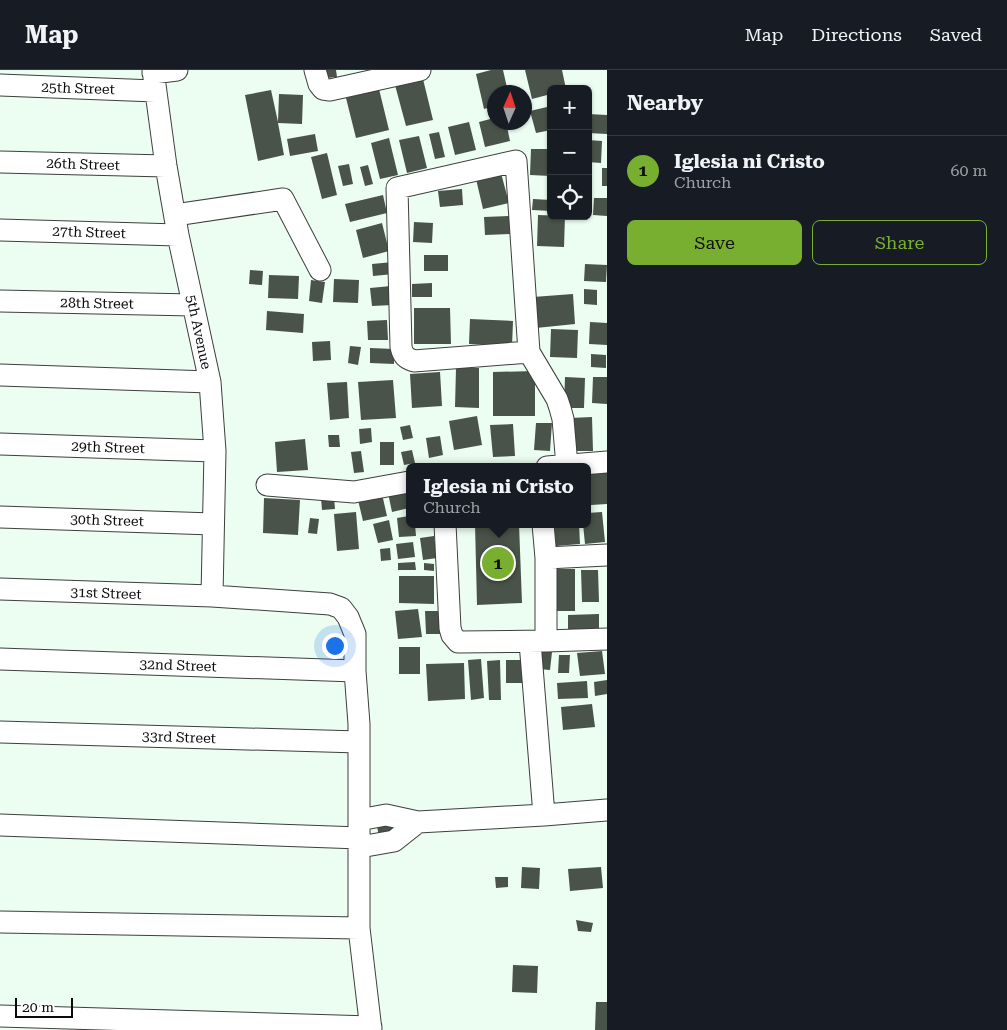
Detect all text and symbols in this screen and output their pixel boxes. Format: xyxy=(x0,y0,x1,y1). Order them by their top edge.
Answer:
text: Map xyxy=(25,21,79,49)
text: Map xyxy=(745,24,783,45)
text: Directions xyxy=(811,24,902,45)
text: Saved xyxy=(930,24,982,45)
street label: 25th Street xyxy=(41,79,115,97)
north arrow xyxy=(487,85,532,130)
map controls xyxy=(547,85,592,220)
button: + xyxy=(547,85,592,130)
text: Nearby xyxy=(627,91,703,115)
button: − xyxy=(547,130,592,175)
text: Iglesia ni Cristo xyxy=(674,150,825,173)
street label: 26th Street xyxy=(46,155,120,173)
text: 1 xyxy=(639,161,647,180)
text: 60 m xyxy=(950,161,987,180)
text: Church xyxy=(674,173,731,192)
button: locate xyxy=(547,175,592,220)
button: Save xyxy=(627,220,802,265)
button: Share xyxy=(812,220,987,265)
street label: 27th Street xyxy=(52,223,126,241)
street label: 5th Avenue xyxy=(183,293,215,371)
street label: 28th Street xyxy=(60,294,134,312)
street label: 29th Street xyxy=(71,438,145,456)
popup xyxy=(406,463,591,528)
text: Iglesia ni Cristo xyxy=(423,475,574,498)
text: Church xyxy=(423,498,480,517)
street label: 30th Street xyxy=(70,511,144,529)
pin: 1 xyxy=(482,544,514,582)
street label: 31st Street xyxy=(70,584,142,602)
your location xyxy=(322,633,348,659)
street label: 32nd Street xyxy=(139,656,217,674)
street label: 33rd Street xyxy=(142,728,216,746)
scale bar xyxy=(15,995,72,1018)
text: 20 m xyxy=(22,999,54,1015)

